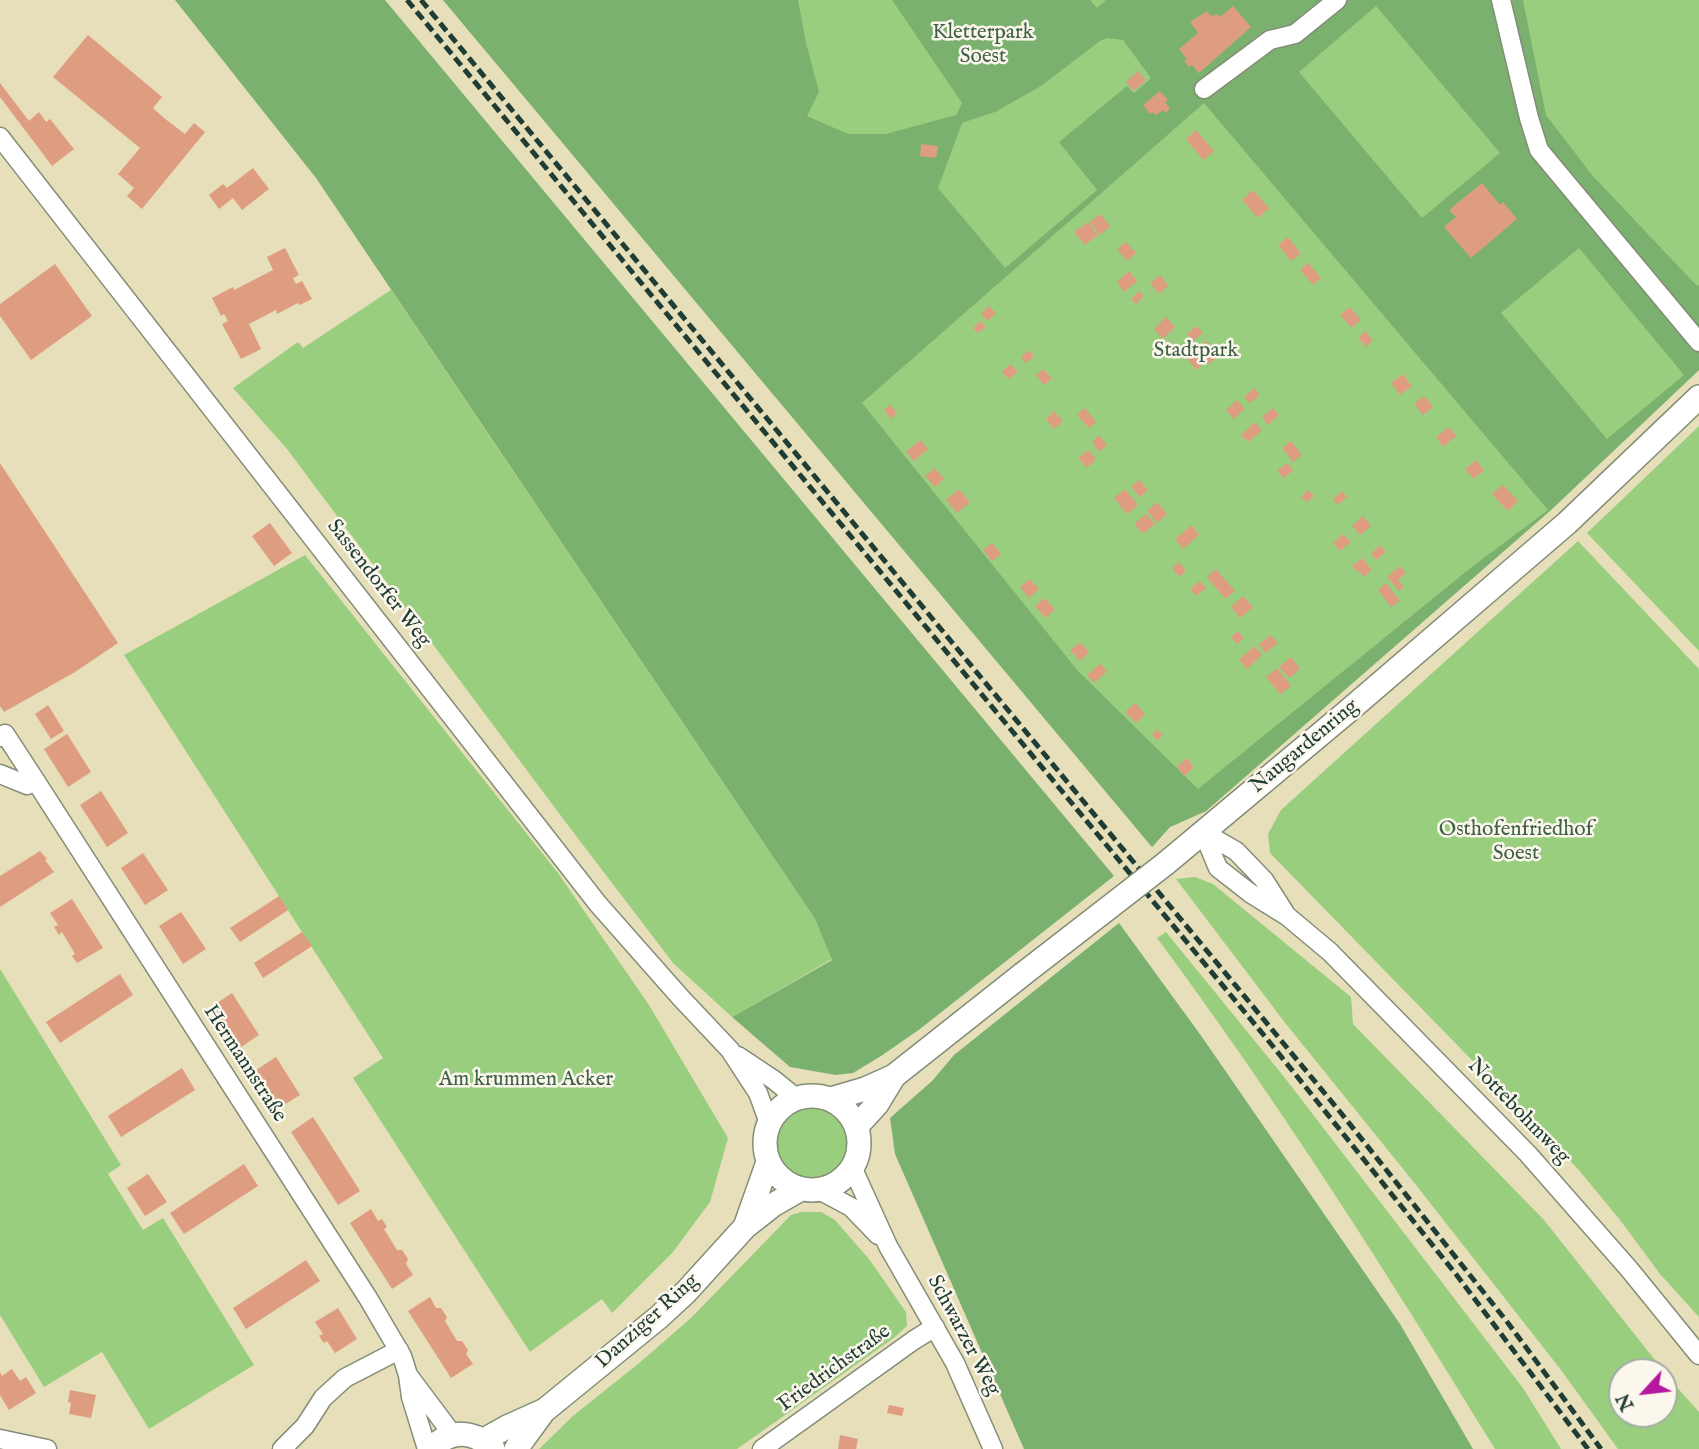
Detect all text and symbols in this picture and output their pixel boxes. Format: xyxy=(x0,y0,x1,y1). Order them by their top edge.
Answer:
park label: Kletterpark Soest xyxy=(932,21,1034,71)
park label: Stadtpark xyxy=(1154,339,1238,365)
street label: Sassendorfer Weg xyxy=(320,515,436,653)
street label: Naugardenring xyxy=(1246,694,1364,800)
park label: Osthofenfriedhof Soest xyxy=(1439,818,1593,868)
street label: Hermannstraße xyxy=(197,1001,291,1127)
street label: Nottebohmweg xyxy=(1461,1054,1575,1170)
park label: Am krummen Acker xyxy=(439,1068,613,1094)
street label: Danziger Ring xyxy=(591,1269,705,1375)
street label: Schwarzer Weg xyxy=(921,1271,1005,1401)
street label: Friedrichstraße xyxy=(774,1320,896,1418)
north arrow xyxy=(1608,1358,1678,1428)
text: N xyxy=(1612,1389,1641,1414)

